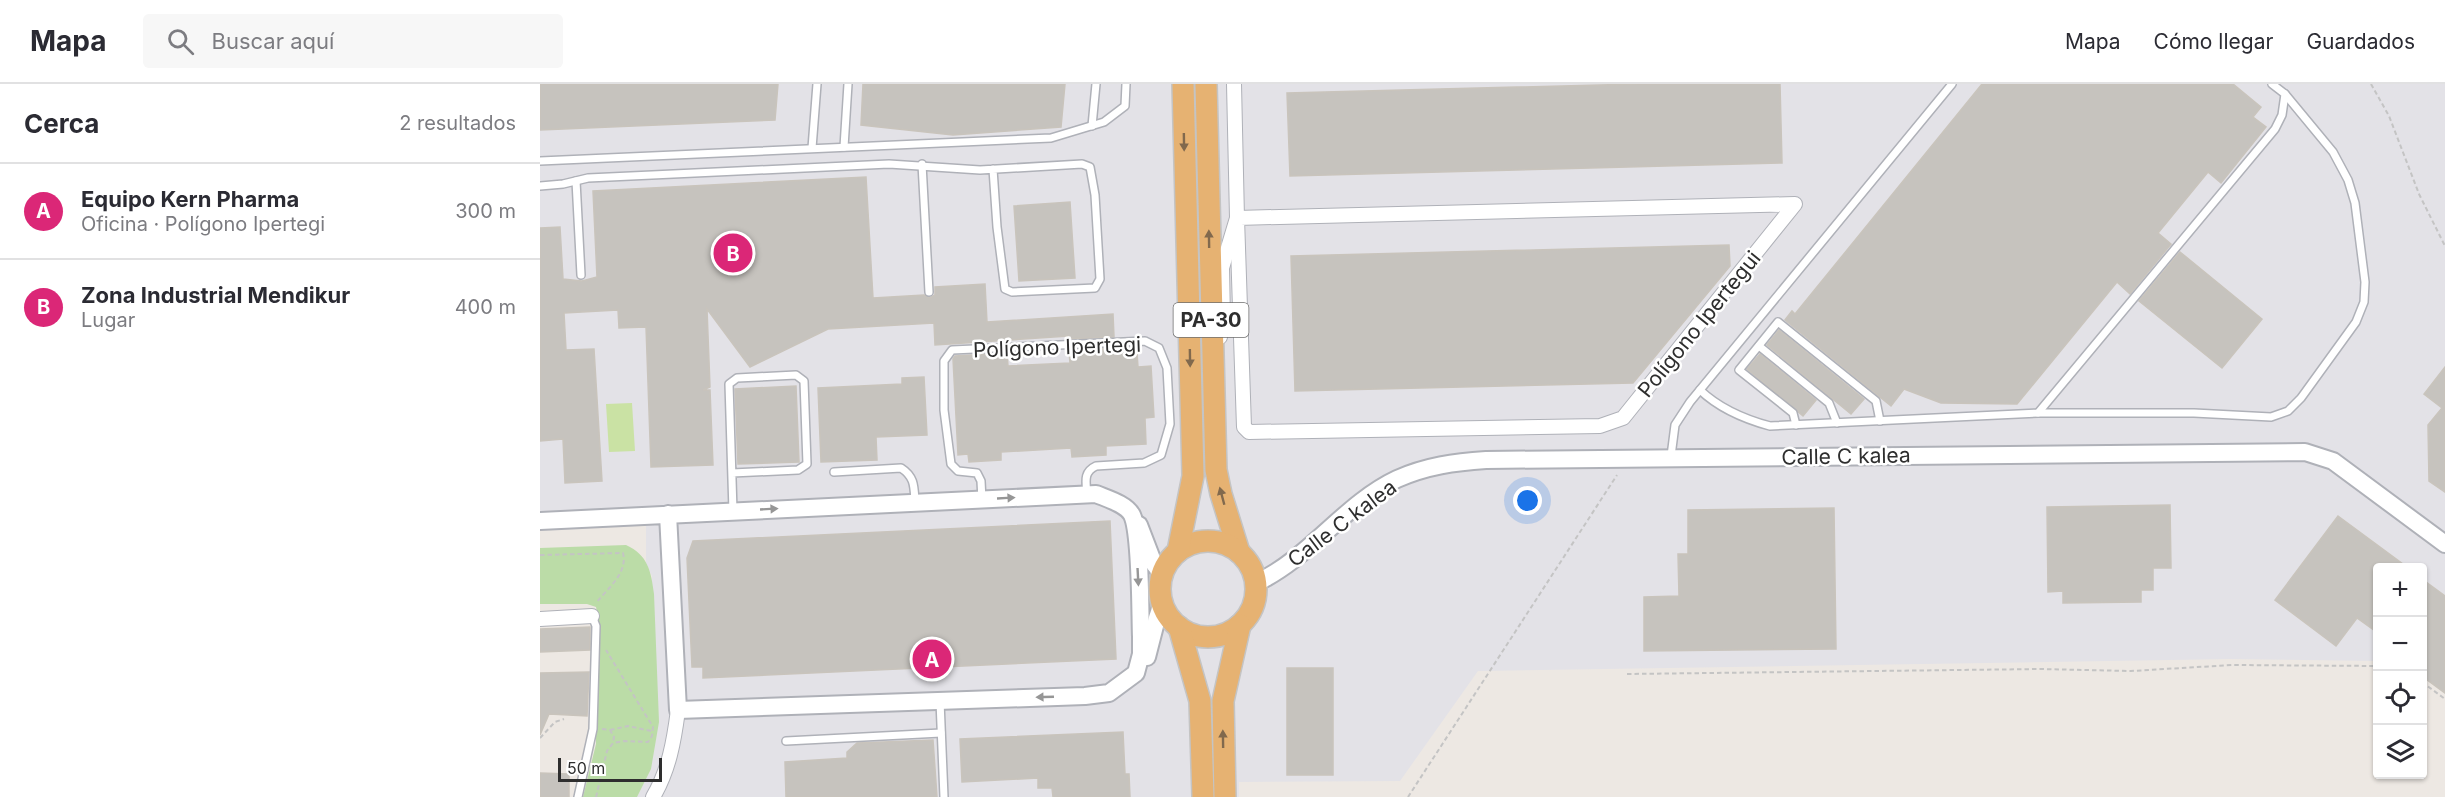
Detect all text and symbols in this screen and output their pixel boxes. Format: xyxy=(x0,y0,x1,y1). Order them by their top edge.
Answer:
search box xyxy=(143,14,563,68)
text: Mapa xyxy=(30,24,107,58)
icon: search xyxy=(164,25,197,58)
text: Buscar aquí xyxy=(212,28,334,54)
text: Mapa xyxy=(2065,29,2121,54)
text: Cómo llegar xyxy=(2154,29,2273,54)
text: Guardados xyxy=(2306,29,2415,54)
text: Cerca xyxy=(24,108,99,139)
text: 2 resultados xyxy=(399,111,516,135)
one-way arrow xyxy=(1180,133,1189,152)
text: Equipo Kern Pharma xyxy=(81,186,299,212)
text: A xyxy=(36,199,51,223)
text: 300 m xyxy=(455,199,516,223)
text: Oficina · Polígono Ipertegi xyxy=(81,212,325,236)
pin: B xyxy=(714,230,752,276)
one-way arrow xyxy=(1205,230,1214,249)
street label: Polígono Ipertegui xyxy=(1632,246,1766,402)
text: Zona Industrial Mendikur xyxy=(81,282,350,308)
text: B xyxy=(37,295,50,319)
text: 400 m xyxy=(455,295,516,319)
road number: PA-30 xyxy=(1174,303,1248,337)
text: Lugar xyxy=(81,308,135,332)
street label: Polígono Ipertegi xyxy=(972,332,1142,362)
one-way arrow xyxy=(1185,349,1195,368)
street label: Calle C kalea xyxy=(1781,442,1911,470)
street label: Calle C kalea xyxy=(1283,474,1401,572)
your location xyxy=(1513,486,1542,515)
one-way arrow xyxy=(1217,487,1226,505)
one-way arrow xyxy=(996,494,1015,503)
one-way arrow xyxy=(759,505,778,514)
map controls xyxy=(2373,563,2427,779)
button: + xyxy=(2373,563,2427,617)
one-way arrow xyxy=(1134,567,1143,586)
button: − xyxy=(2373,617,2427,671)
pin: A xyxy=(912,636,952,682)
button: locate xyxy=(2373,671,2427,725)
one-way arrow xyxy=(1035,693,1054,702)
button: layers xyxy=(2373,725,2427,779)
one-way arrow xyxy=(1219,729,1228,748)
scale bar xyxy=(558,755,662,782)
text: 50 m xyxy=(567,758,605,778)

